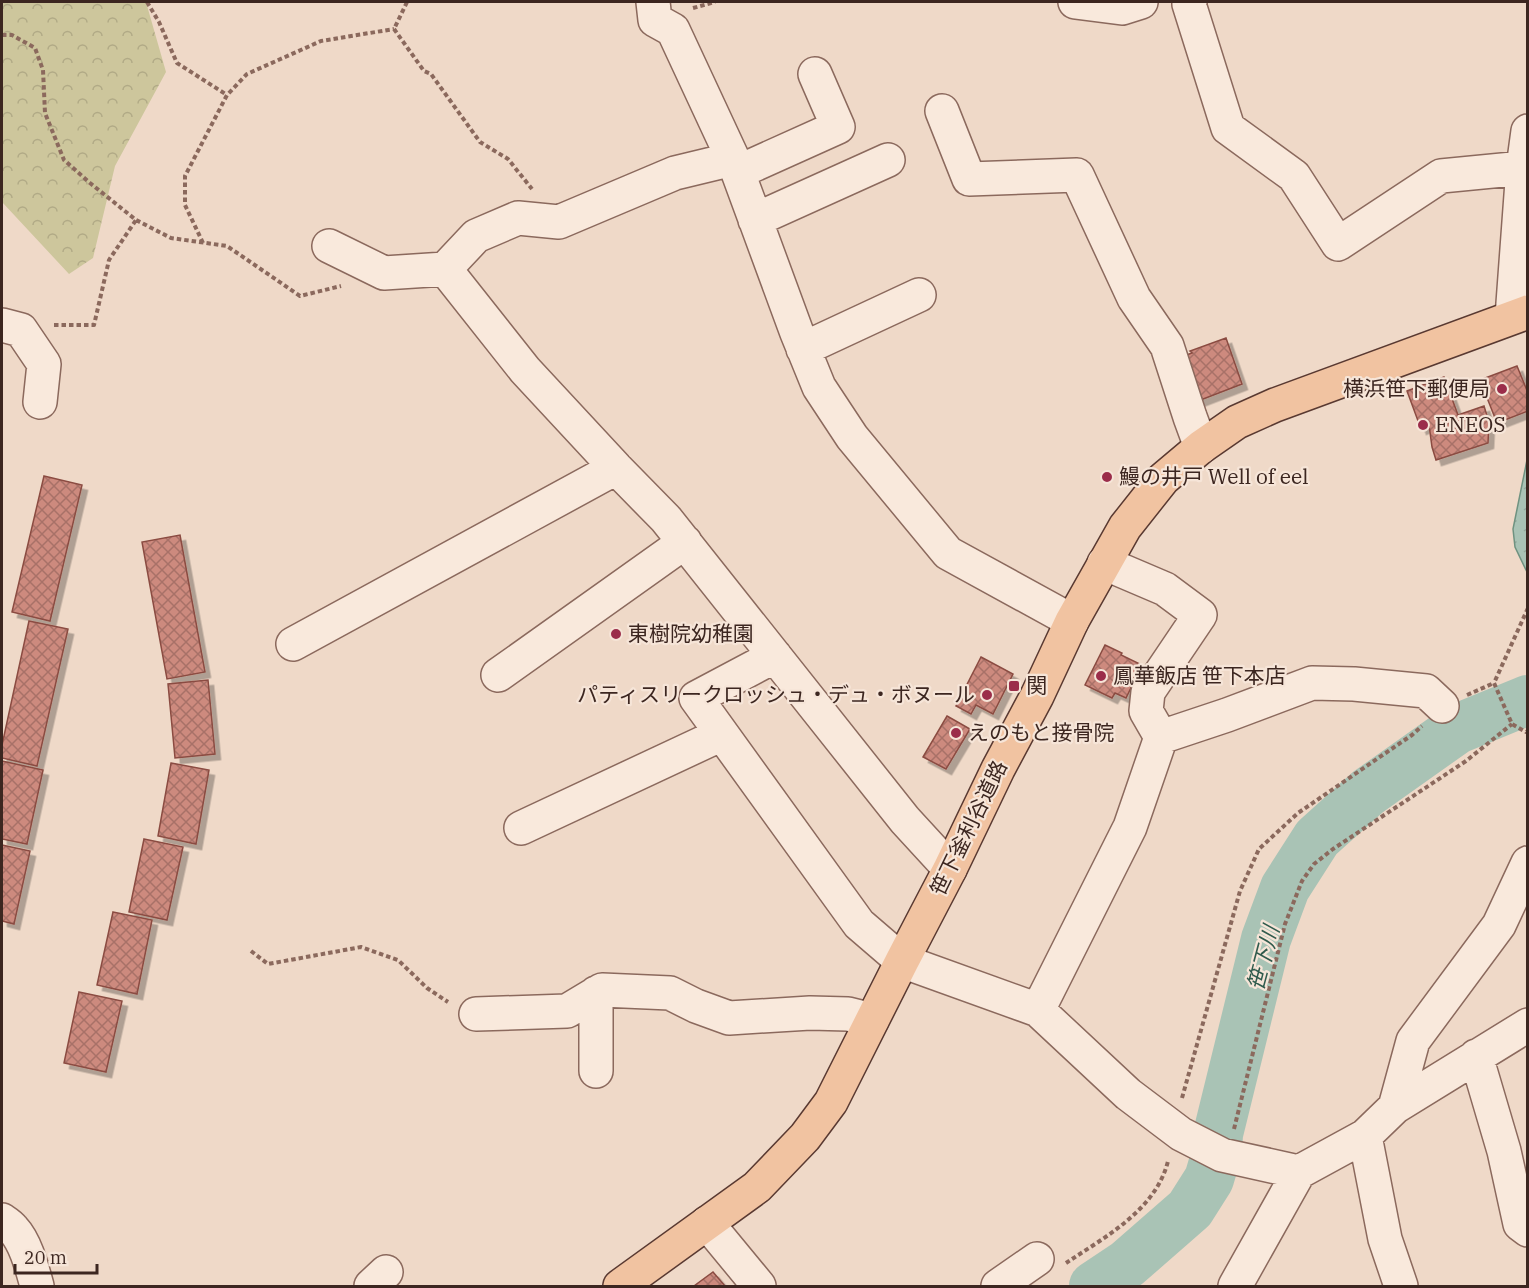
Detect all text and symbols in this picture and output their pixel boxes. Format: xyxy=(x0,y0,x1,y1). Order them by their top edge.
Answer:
place label: 横浜笹下郵便局 xyxy=(1343,374,1490,402)
marker: 横浜笹下郵便局 xyxy=(1495,382,1509,396)
place label: ENEOS xyxy=(1435,410,1506,438)
marker: ENEOS xyxy=(1416,418,1430,432)
place label: 鰻の井戸 Well of eel xyxy=(1119,462,1309,490)
marker: 鰻の井戸 Well of eel xyxy=(1100,470,1114,484)
place label: 東樹院幼稚園 xyxy=(628,619,754,647)
marker: 東樹院幼稚園 xyxy=(609,627,623,641)
place label: 鳳華飯店 笹下本店 xyxy=(1113,661,1286,689)
marker: 鳳華飯店 笹下本店 xyxy=(1094,669,1108,683)
place label: 関 xyxy=(1026,671,1047,699)
marker: 関 xyxy=(1007,679,1021,693)
place label: パティスリークロッシュ・デュ・ボヌール xyxy=(577,680,975,708)
marker: パティスリークロッシュ・デュ・ボヌール xyxy=(980,688,994,702)
place label: えのもと接骨院 xyxy=(968,718,1115,746)
marker: えのもと接骨院 xyxy=(949,726,963,740)
street label: 笹下釜利谷道路 xyxy=(923,755,1013,900)
water label: 笹下川 xyxy=(1240,920,1286,994)
scale bar xyxy=(15,1237,98,1275)
text: 20 m xyxy=(24,1246,67,1269)

